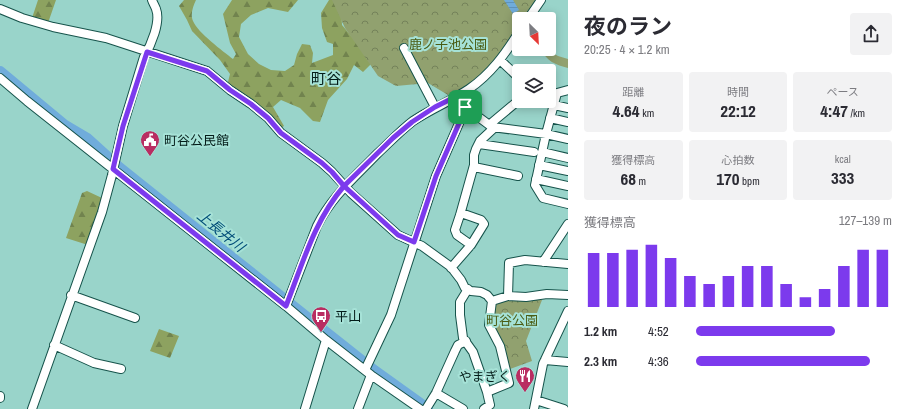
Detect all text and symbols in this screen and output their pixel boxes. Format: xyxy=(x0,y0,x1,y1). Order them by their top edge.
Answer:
text: 夜のラン xyxy=(584,11,672,41)
north arrow xyxy=(512,12,556,56)
map controls xyxy=(512,12,556,108)
button: share xyxy=(850,13,892,55)
park label: 鹿ノ子池公園 xyxy=(409,36,487,53)
text: 20:25 · 4 × 1.2 km xyxy=(584,41,670,58)
button: layers xyxy=(512,64,556,108)
district label: 町谷 xyxy=(311,68,341,89)
text: 距離 xyxy=(622,85,644,99)
text: 時間 xyxy=(727,85,749,99)
text: ペース xyxy=(826,85,859,99)
pin xyxy=(448,90,482,124)
icon: arrive xyxy=(454,96,476,118)
text: 4.64 xyxy=(612,99,640,122)
text: 22:12 xyxy=(720,99,756,122)
text: 4:47 xyxy=(820,99,848,122)
text: km xyxy=(640,106,654,120)
text: /km xyxy=(848,106,865,120)
public building icon: 町谷公民館 xyxy=(139,129,161,157)
place label: 町谷公民館 xyxy=(164,132,229,149)
text: kcal xyxy=(835,152,851,166)
text: 獲得標高 xyxy=(611,153,655,167)
text: 心拍数 xyxy=(721,153,754,167)
text: 333 xyxy=(831,166,854,189)
text: 68 xyxy=(621,167,636,190)
text: 170 xyxy=(716,167,740,190)
text: m xyxy=(636,174,646,188)
text: bpm xyxy=(740,174,760,188)
water label: 上長井川 xyxy=(194,206,250,257)
text: 127–139 m xyxy=(839,212,892,229)
text: 獲得標高 xyxy=(584,214,636,231)
bus stop icon: 平山 xyxy=(310,305,332,333)
place label: 平山 xyxy=(335,308,361,325)
park label: 町谷公園 xyxy=(486,312,538,329)
text: 1.2 km xyxy=(584,323,617,340)
text: 4:52 xyxy=(648,323,669,340)
text: 2.3 km xyxy=(584,353,617,370)
text: 4:36 xyxy=(648,353,669,370)
restaurant icon: やまぎく xyxy=(514,365,536,393)
place label: やまぎく xyxy=(459,368,511,385)

